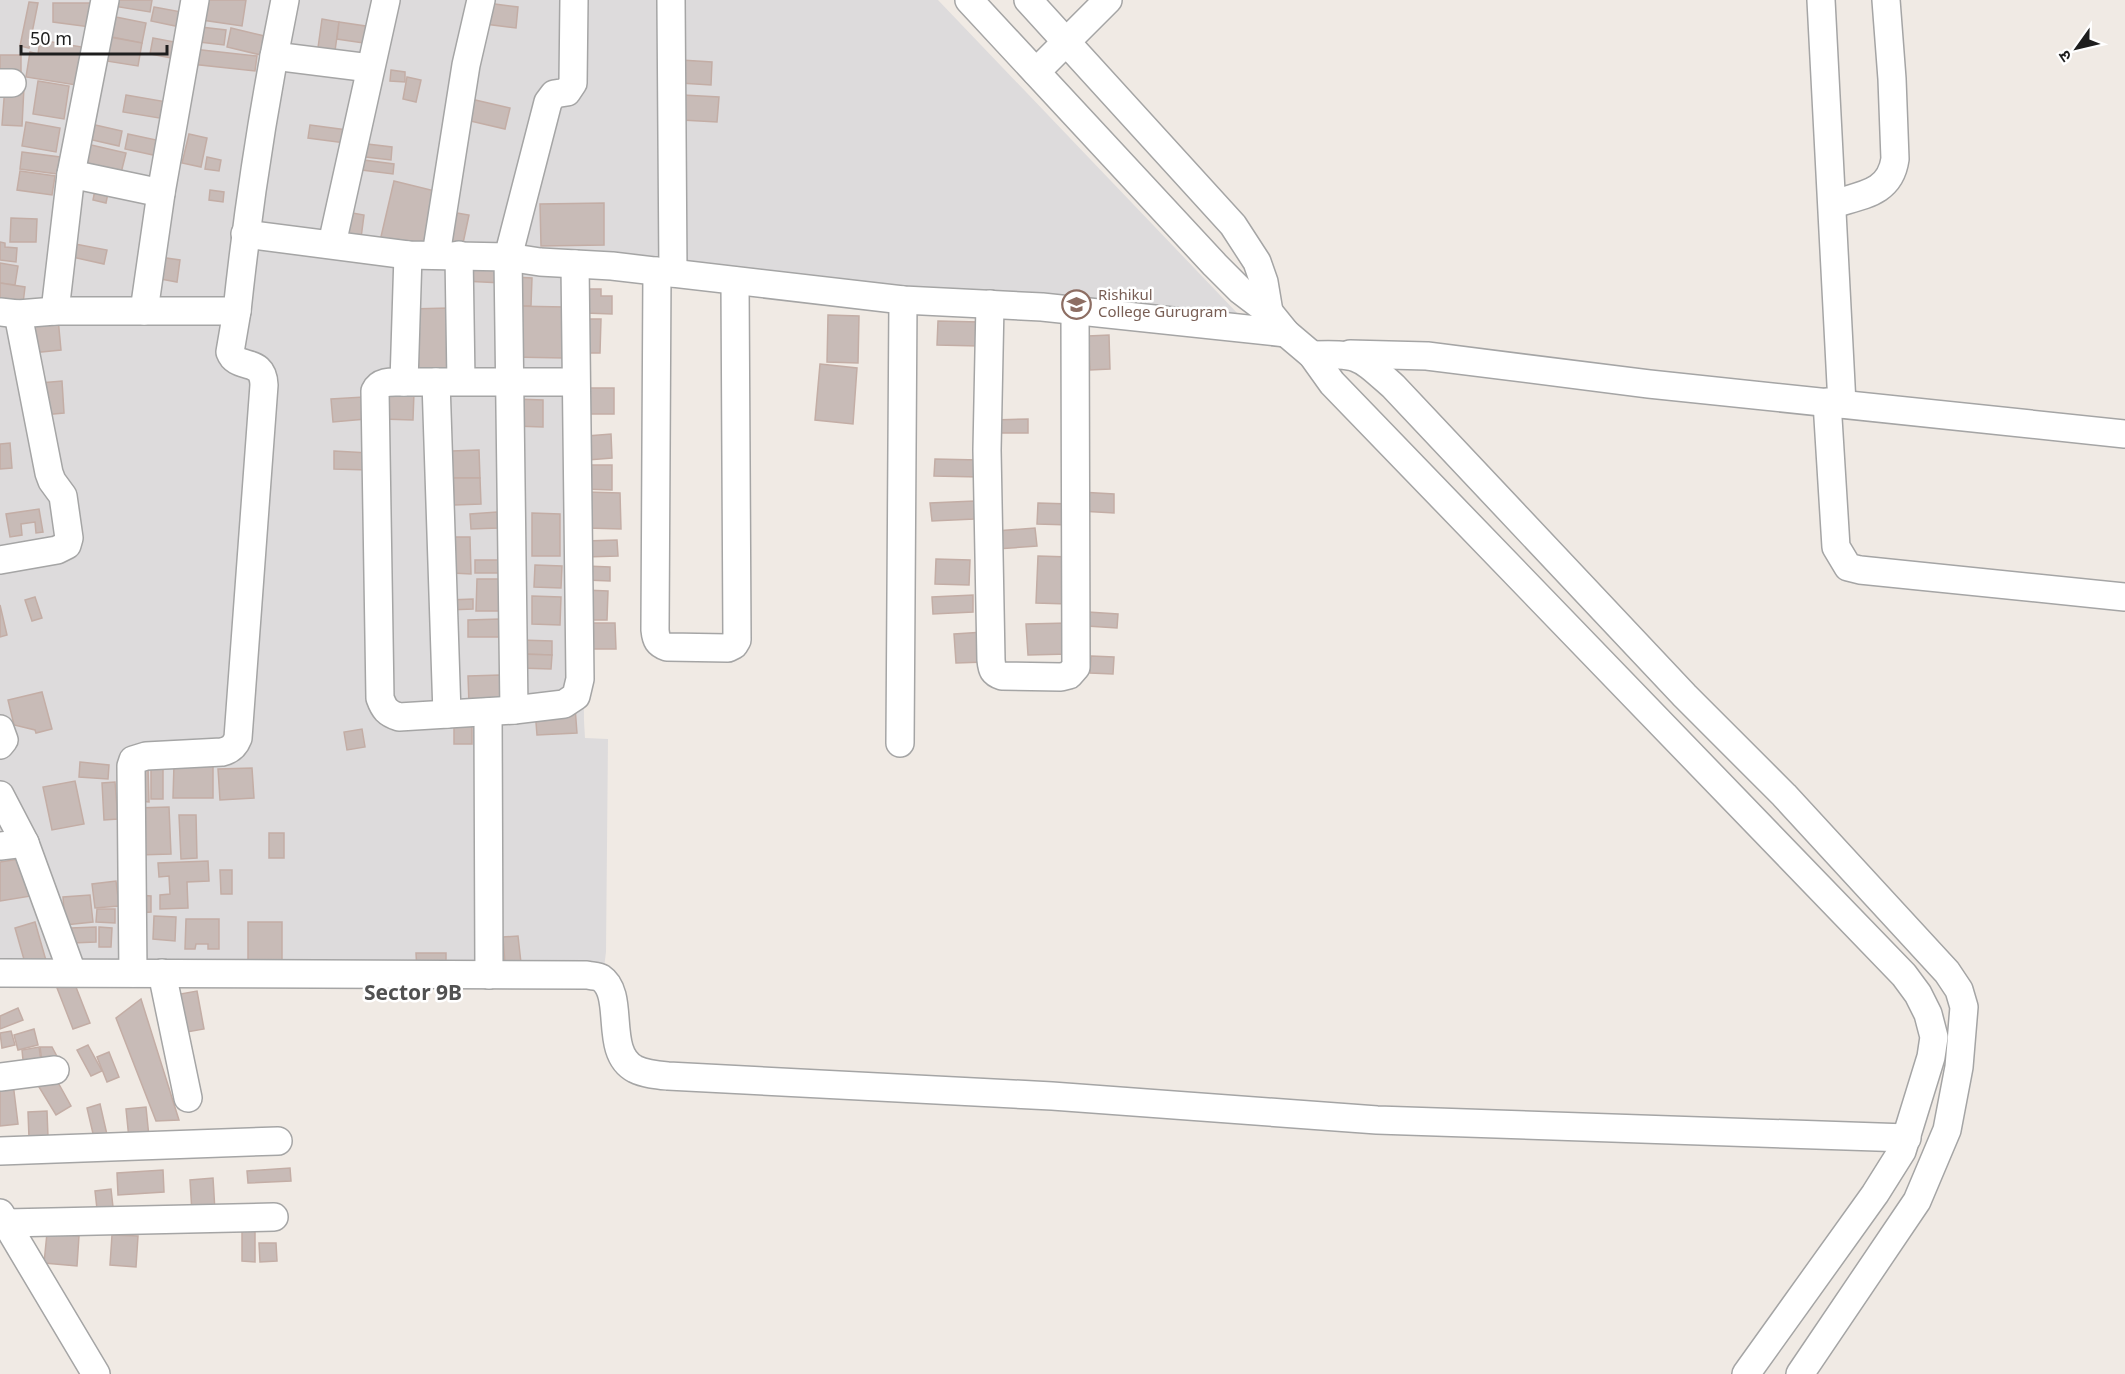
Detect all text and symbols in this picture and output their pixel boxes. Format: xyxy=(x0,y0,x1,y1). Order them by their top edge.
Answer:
scale bar xyxy=(21,18,166,56)
north arrow xyxy=(2047,18,2107,78)
text: 50 m xyxy=(30,26,72,50)
text: उ xyxy=(2052,46,2076,66)
place label: Rishikul College Gurugram xyxy=(1098,284,1228,321)
school or university icon: Rishikul College Gurugram xyxy=(1061,288,1093,320)
district label: Sector 9B xyxy=(364,978,462,1006)

